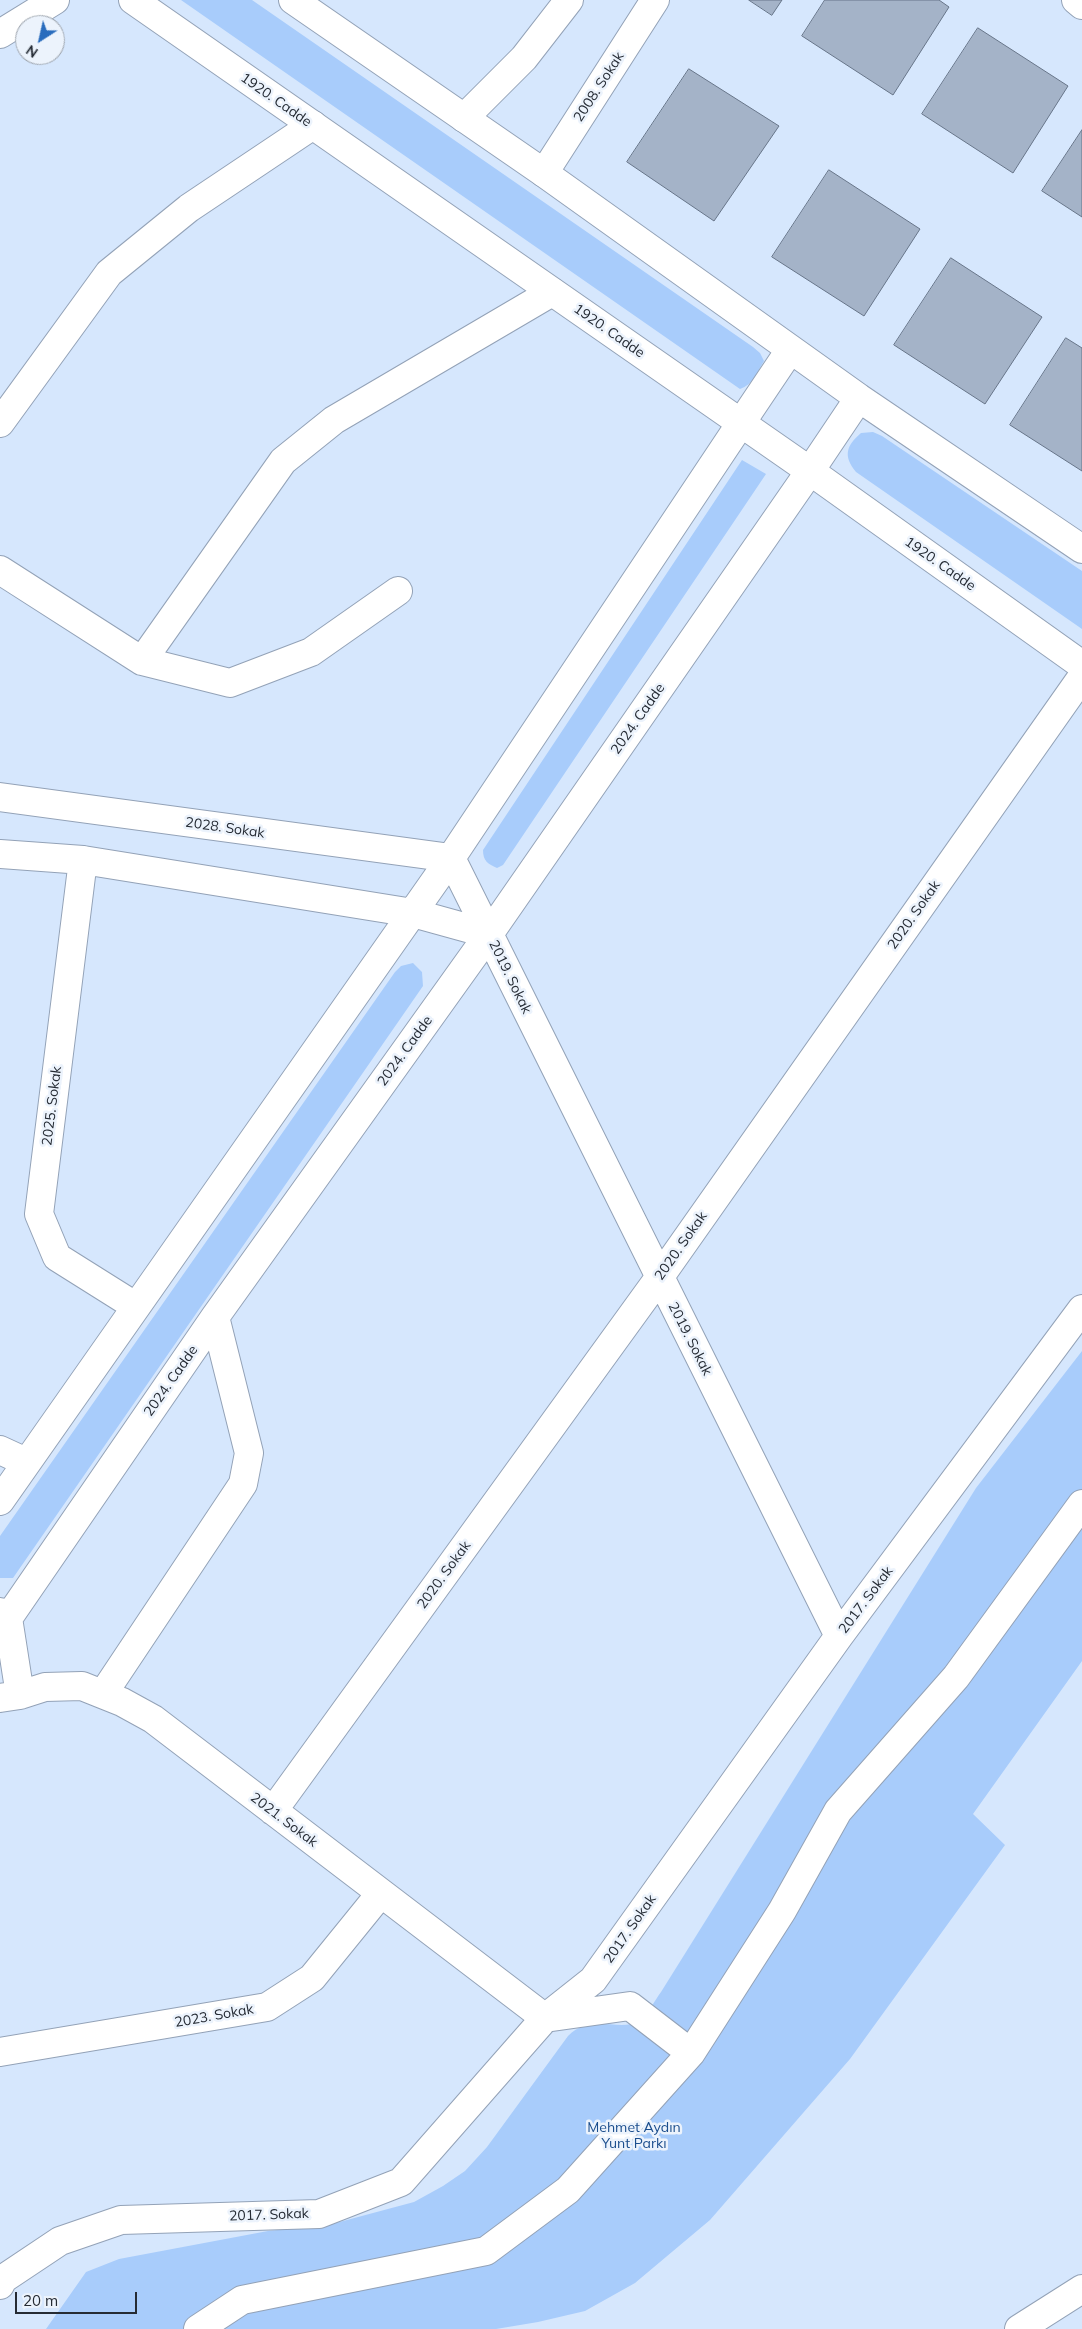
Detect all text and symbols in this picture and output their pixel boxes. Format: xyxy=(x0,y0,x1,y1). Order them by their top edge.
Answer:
north arrow xyxy=(15,15,65,65)
text: N xyxy=(22,41,41,62)
street label: 2008. Sokak xyxy=(570,49,628,125)
street label: 1920. Cadde xyxy=(237,69,315,131)
street label: 1920. Cadde xyxy=(570,300,648,362)
street label: 1920. Cadde xyxy=(901,533,979,595)
street label: 2024. Cadde xyxy=(607,680,669,758)
street label: 2028. Sokak xyxy=(184,814,266,842)
street label: 2020. Sokak xyxy=(884,877,944,953)
street label: 2019. Sokak xyxy=(485,937,535,1017)
street label: 2024. Cadde xyxy=(374,1013,436,1089)
street label: 2025. Sokak xyxy=(39,1065,65,1147)
street label: 2020. Sokak xyxy=(651,1208,711,1284)
street label: 2019. Sokak xyxy=(664,1300,716,1378)
street label: 2024. Cadde xyxy=(140,1342,202,1420)
street label: 2020. Sokak xyxy=(414,1538,474,1612)
street label: 2017. Sokak xyxy=(835,1563,897,1637)
street label: 2021. Sokak xyxy=(247,1789,321,1851)
street label: 2017. Sokak xyxy=(600,1891,660,1967)
street label: 2023. Sokak xyxy=(173,2001,255,2031)
park label: Mehmet Aydın Yunt Parkı xyxy=(587,2120,681,2152)
street label: 2017. Sokak xyxy=(229,2205,309,2225)
scale bar xyxy=(18,2282,140,2314)
text: 20 m xyxy=(23,2291,58,2310)

